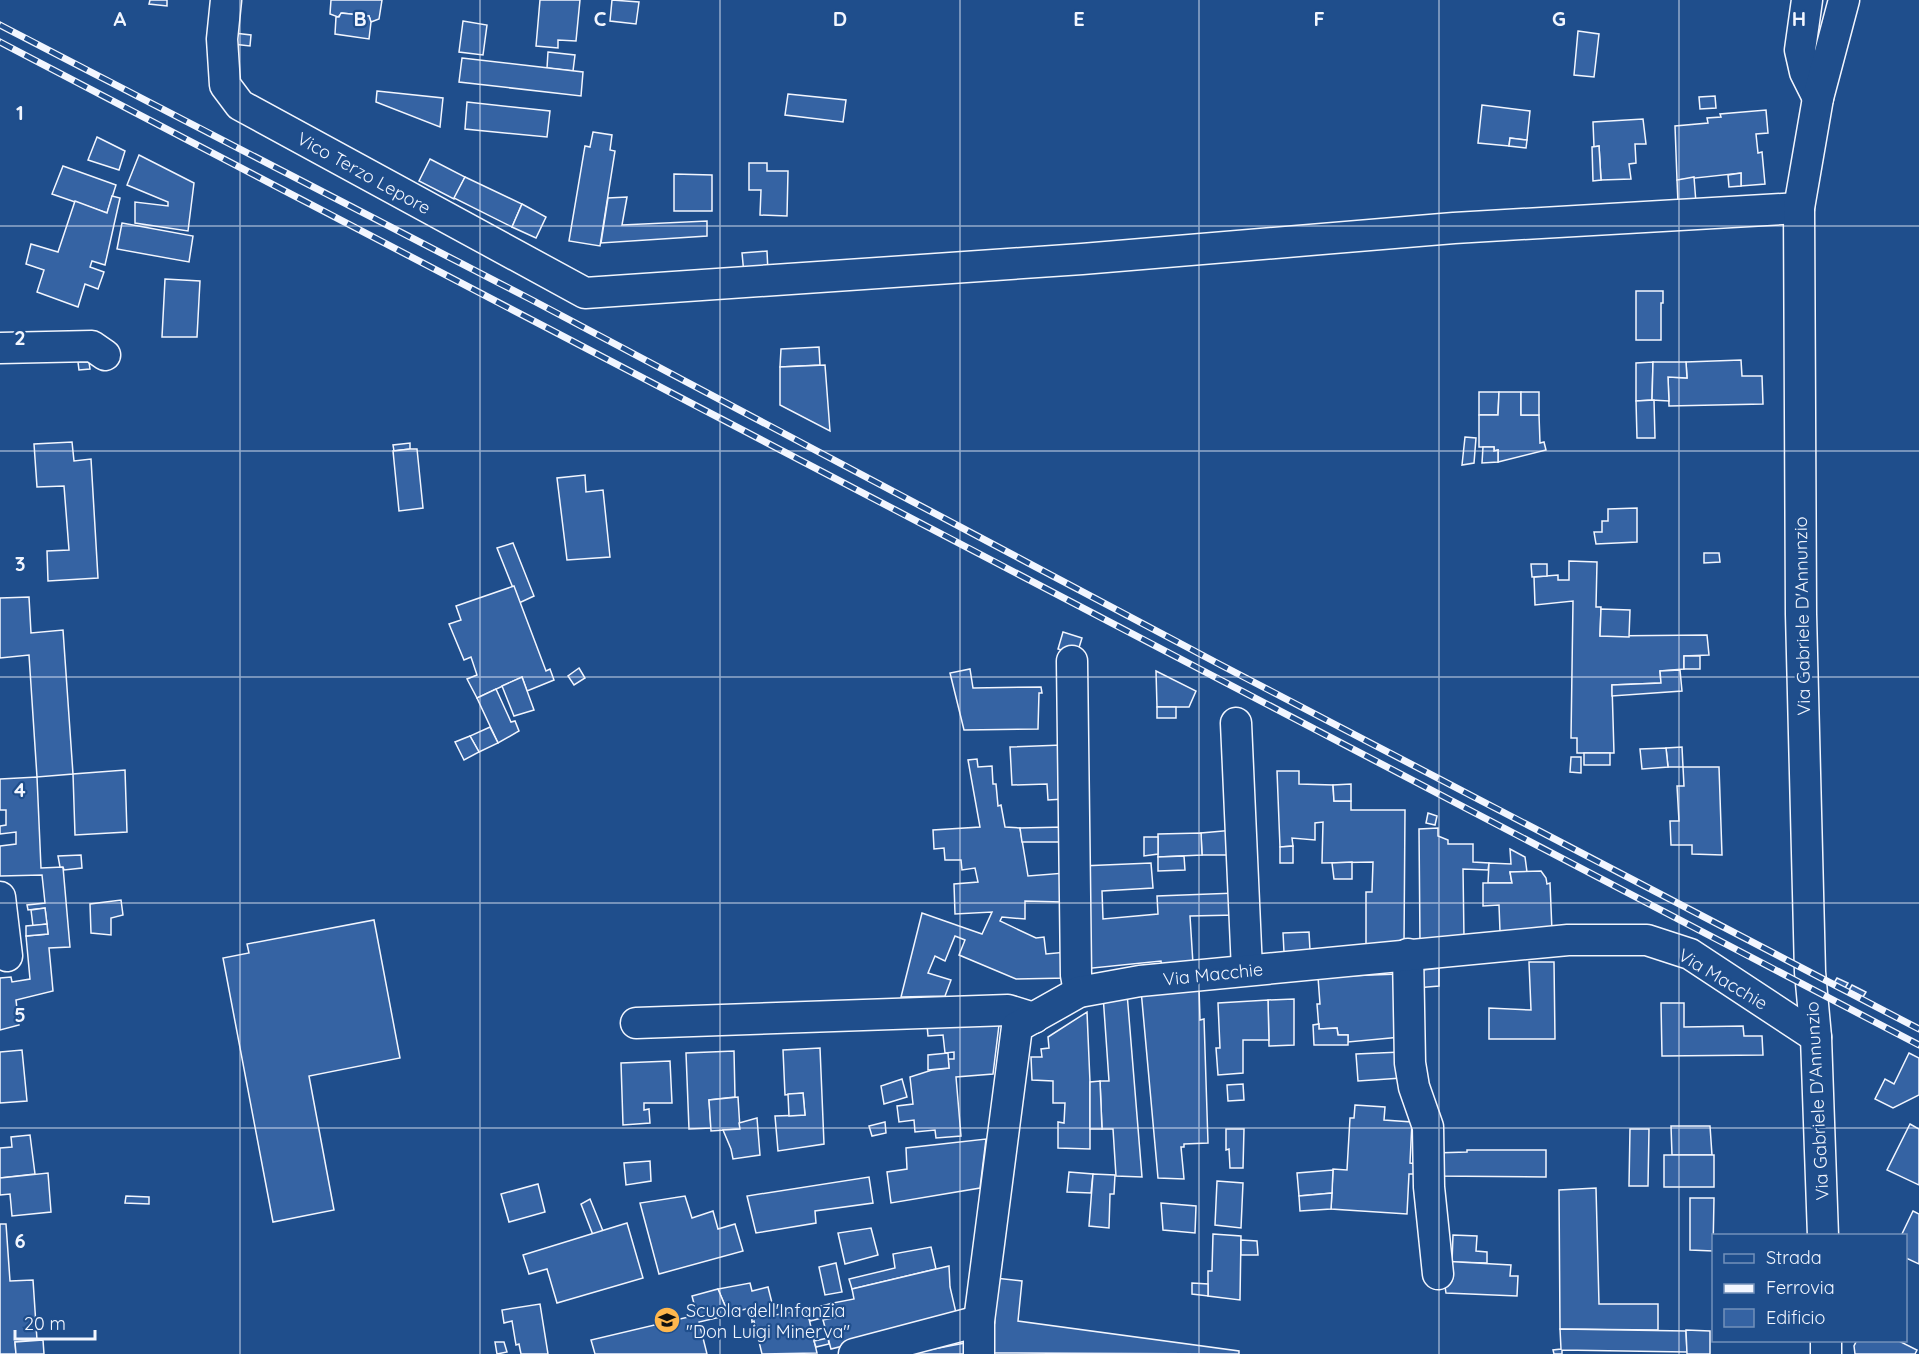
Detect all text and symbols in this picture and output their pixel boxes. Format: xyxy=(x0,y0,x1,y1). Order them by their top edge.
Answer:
text: A xyxy=(114,6,127,31)
text: B xyxy=(353,6,367,31)
text: C xyxy=(594,6,607,31)
text: D xyxy=(833,6,847,31)
text: E xyxy=(1073,6,1085,31)
text: F xyxy=(1313,6,1325,31)
text: G xyxy=(1552,6,1566,31)
text: H xyxy=(1792,6,1806,31)
text: 1 xyxy=(16,100,24,125)
street label: Vico Terzo Lepore xyxy=(293,127,435,219)
text: 2 xyxy=(14,325,26,350)
street label: Via Gabriele D'Annunzio xyxy=(1789,516,1815,716)
text: 3 xyxy=(15,551,25,576)
text: 4 xyxy=(14,777,26,802)
street label: Via Macchie xyxy=(1674,943,1772,1015)
street label: Via Macchie xyxy=(1162,957,1264,991)
street label: Via Gabriele D'Annunzio xyxy=(1800,1001,1834,1201)
text: 5 xyxy=(14,1002,26,1027)
text: 6 xyxy=(14,1228,26,1253)
legend xyxy=(1712,1234,1907,1342)
text: Strada xyxy=(1766,1246,1822,1269)
text: Ferrovia xyxy=(1766,1276,1835,1299)
place label: Scuola dell'Infanzia "Don Luigi Minerva" xyxy=(686,1299,850,1343)
scale bar xyxy=(15,1303,94,1341)
school or university icon: Scuola dell'Infanzia "Don Luigi Minerva" xyxy=(652,1305,682,1335)
text: Edificio xyxy=(1766,1306,1825,1329)
text: 20 m xyxy=(24,1312,66,1335)

